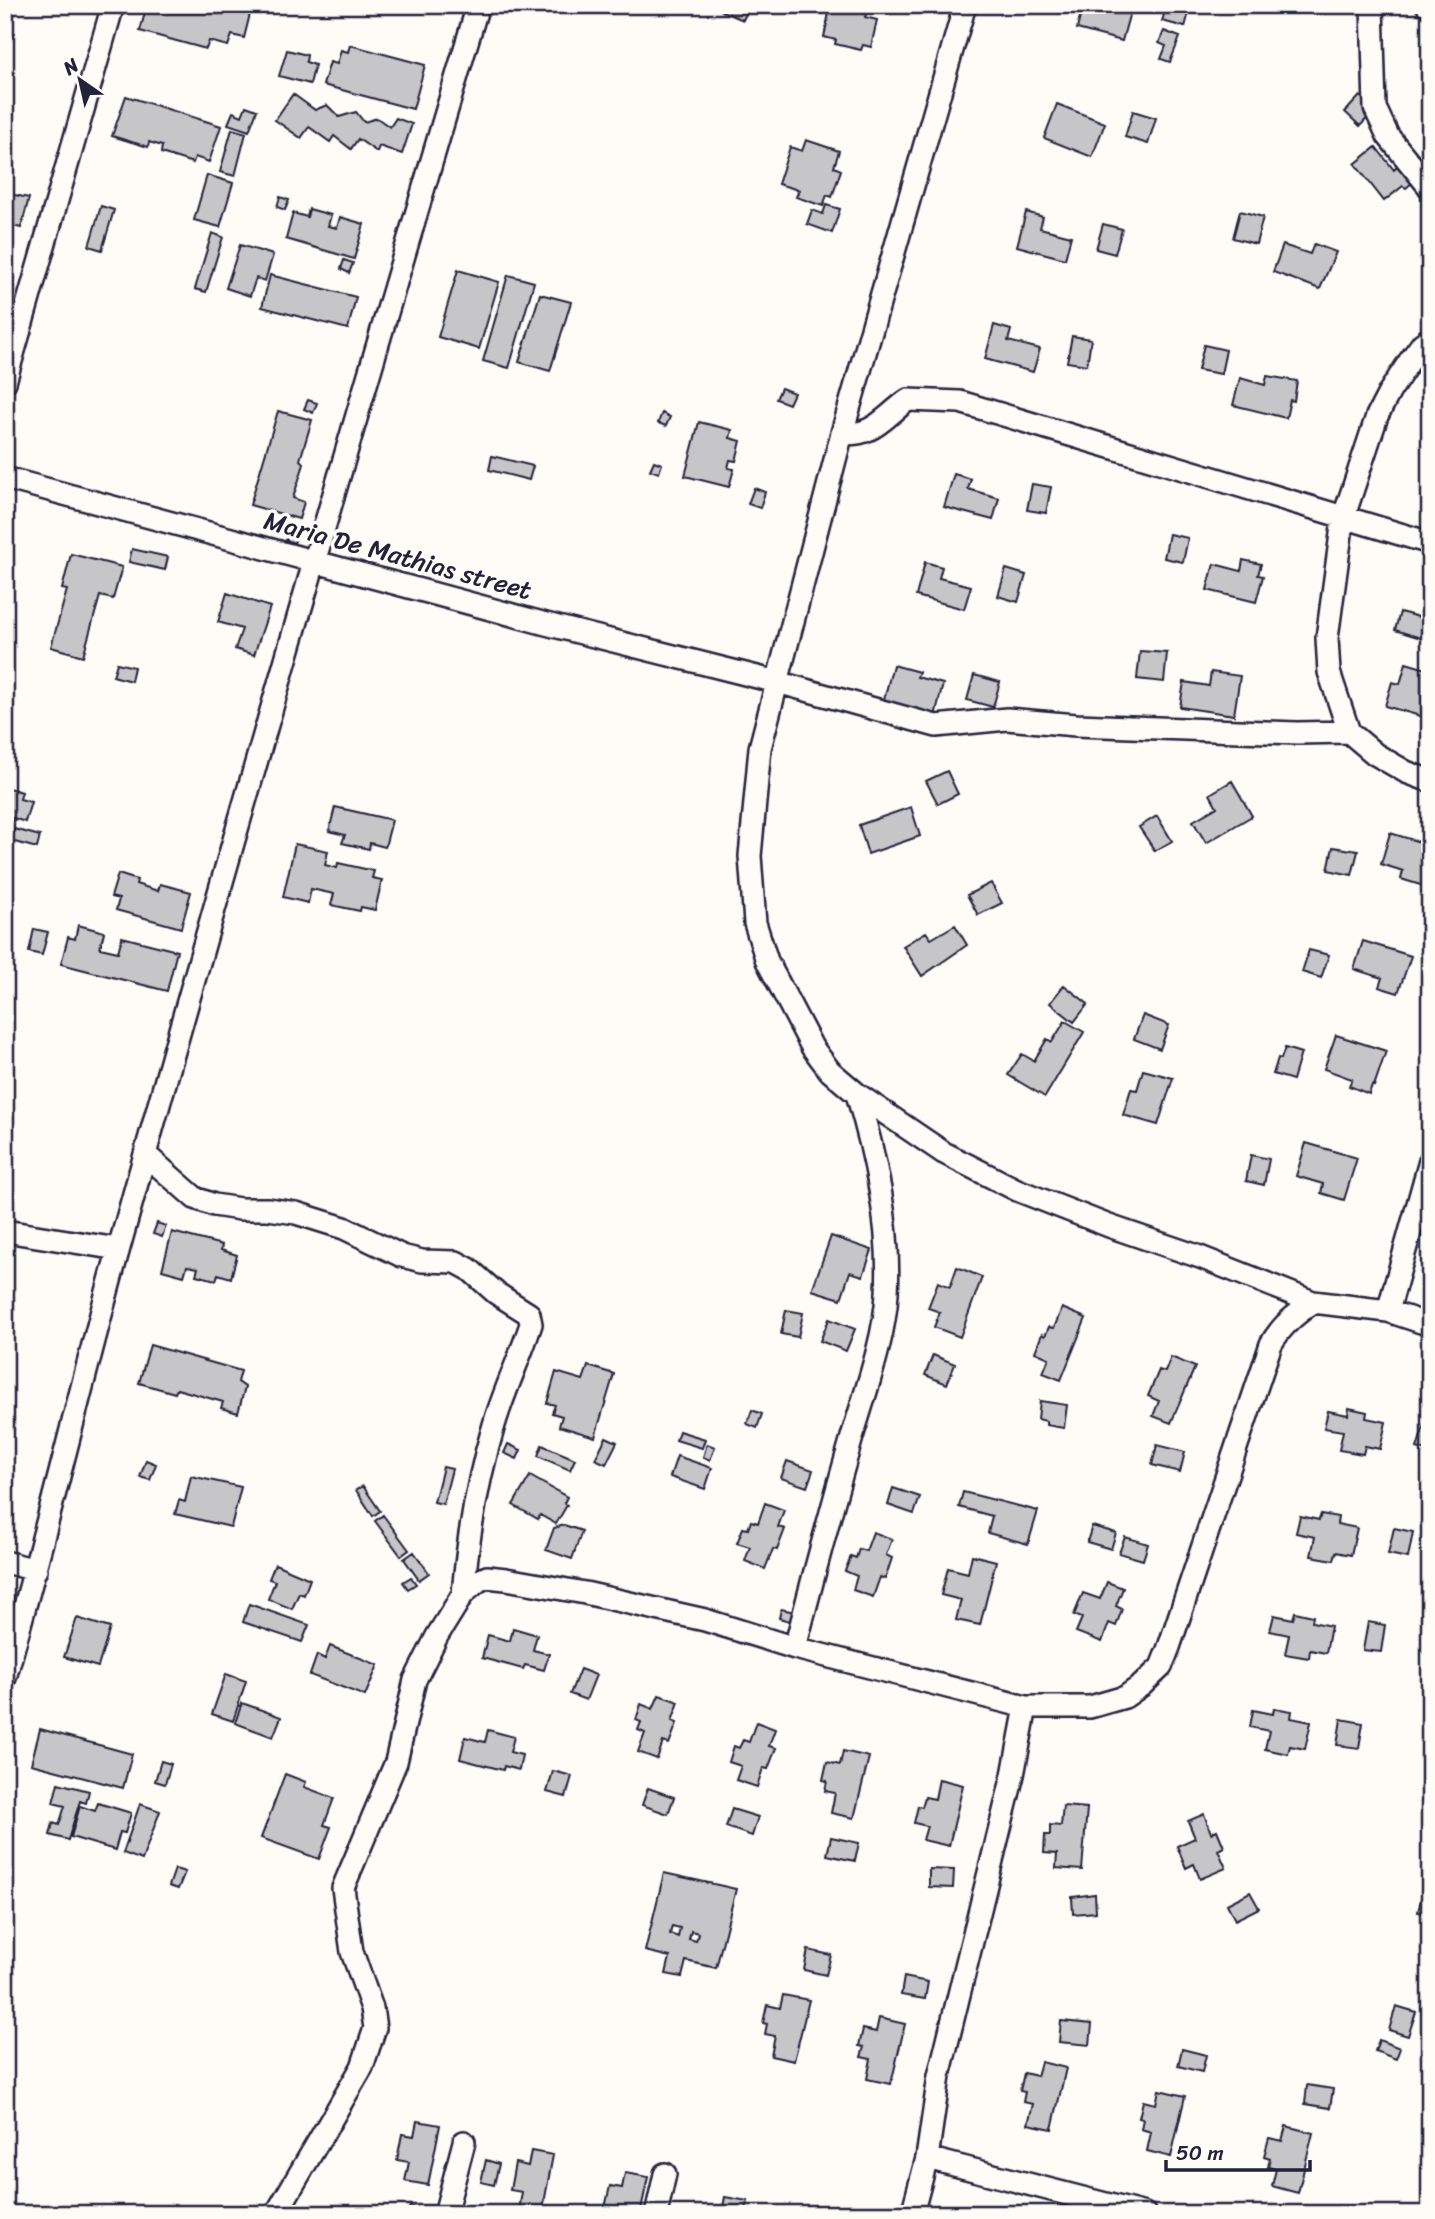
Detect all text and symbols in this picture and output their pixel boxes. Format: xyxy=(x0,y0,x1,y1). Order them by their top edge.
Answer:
north arrow xyxy=(46,46,116,116)
text: N xyxy=(55,48,86,84)
street label: Maria De Mathias street xyxy=(259,497,537,613)
scale bar xyxy=(1166,2128,1309,2172)
text: 50 m xyxy=(1176,2134,1224,2172)

